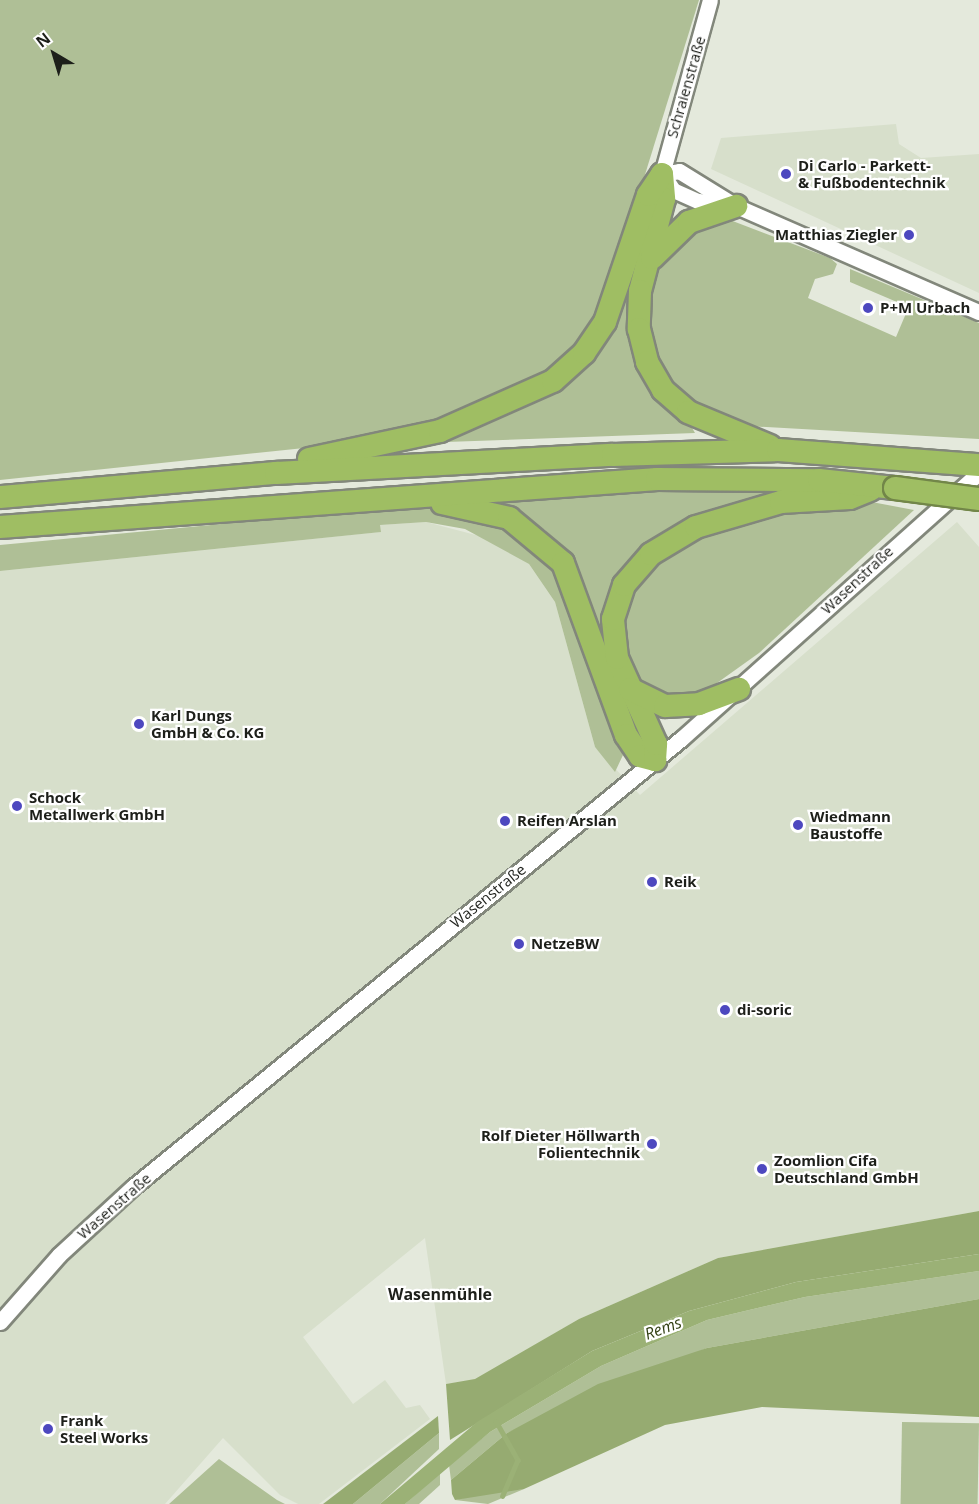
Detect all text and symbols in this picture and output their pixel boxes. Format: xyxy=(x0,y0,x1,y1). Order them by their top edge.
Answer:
north arrow xyxy=(24,24,84,84)
text: N xyxy=(31,27,55,52)
street label: Schraienstraße xyxy=(663,34,709,140)
place label: Di Carlo - Parkett- & Fußbodentechnik xyxy=(798,156,946,191)
marker: Di Carlo - Parkett- & Fußbodentechnik xyxy=(779,167,793,181)
place label: Matthias Ziegler xyxy=(775,226,897,244)
marker: Matthias Ziegler xyxy=(902,228,916,242)
place label: P+M Urbach xyxy=(880,299,970,317)
marker: P+M Urbach xyxy=(861,301,875,315)
street label: Wasenstraße xyxy=(817,542,897,618)
place label: Karl Dungs GmbH & Co. KG xyxy=(151,706,264,741)
marker: Karl Dungs GmbH & Co. KG xyxy=(132,717,146,731)
place label: Schock Metallwerk GmbH xyxy=(29,788,165,823)
marker: Schock Metallwerk GmbH xyxy=(10,799,24,813)
place label: Wiedmann Baustoffe xyxy=(810,807,891,842)
place label: Reifen Arslan xyxy=(517,812,617,830)
marker: Reifen Arslan xyxy=(498,814,512,828)
marker: Wiedmann Baustoffe xyxy=(791,818,805,832)
street label: Wasenstraße xyxy=(447,860,529,932)
place label: Reik xyxy=(664,873,697,891)
marker: Reik xyxy=(645,875,659,889)
place label: NetzeBW xyxy=(531,935,599,953)
marker: NetzeBW xyxy=(512,937,526,951)
place label: di-soric xyxy=(737,1001,792,1019)
marker: di-soric xyxy=(718,1003,732,1017)
place label: Rolf Dieter Höllwarth Folientechnik xyxy=(481,1126,640,1161)
marker: Rolf Dieter Höllwarth Folientechnik xyxy=(645,1137,659,1151)
place label: Zoomlion Cifa Deutschland GmbH xyxy=(774,1151,919,1186)
marker: Zoomlion Cifa Deutschland GmbH xyxy=(755,1162,769,1176)
street label: Wasenstraße xyxy=(74,1169,154,1243)
district label: Wasenmühle xyxy=(388,1284,492,1304)
water label: Rems xyxy=(642,1312,684,1344)
place label: Frank Steel Works xyxy=(60,1411,148,1446)
marker: Frank Steel Works xyxy=(41,1422,55,1436)

